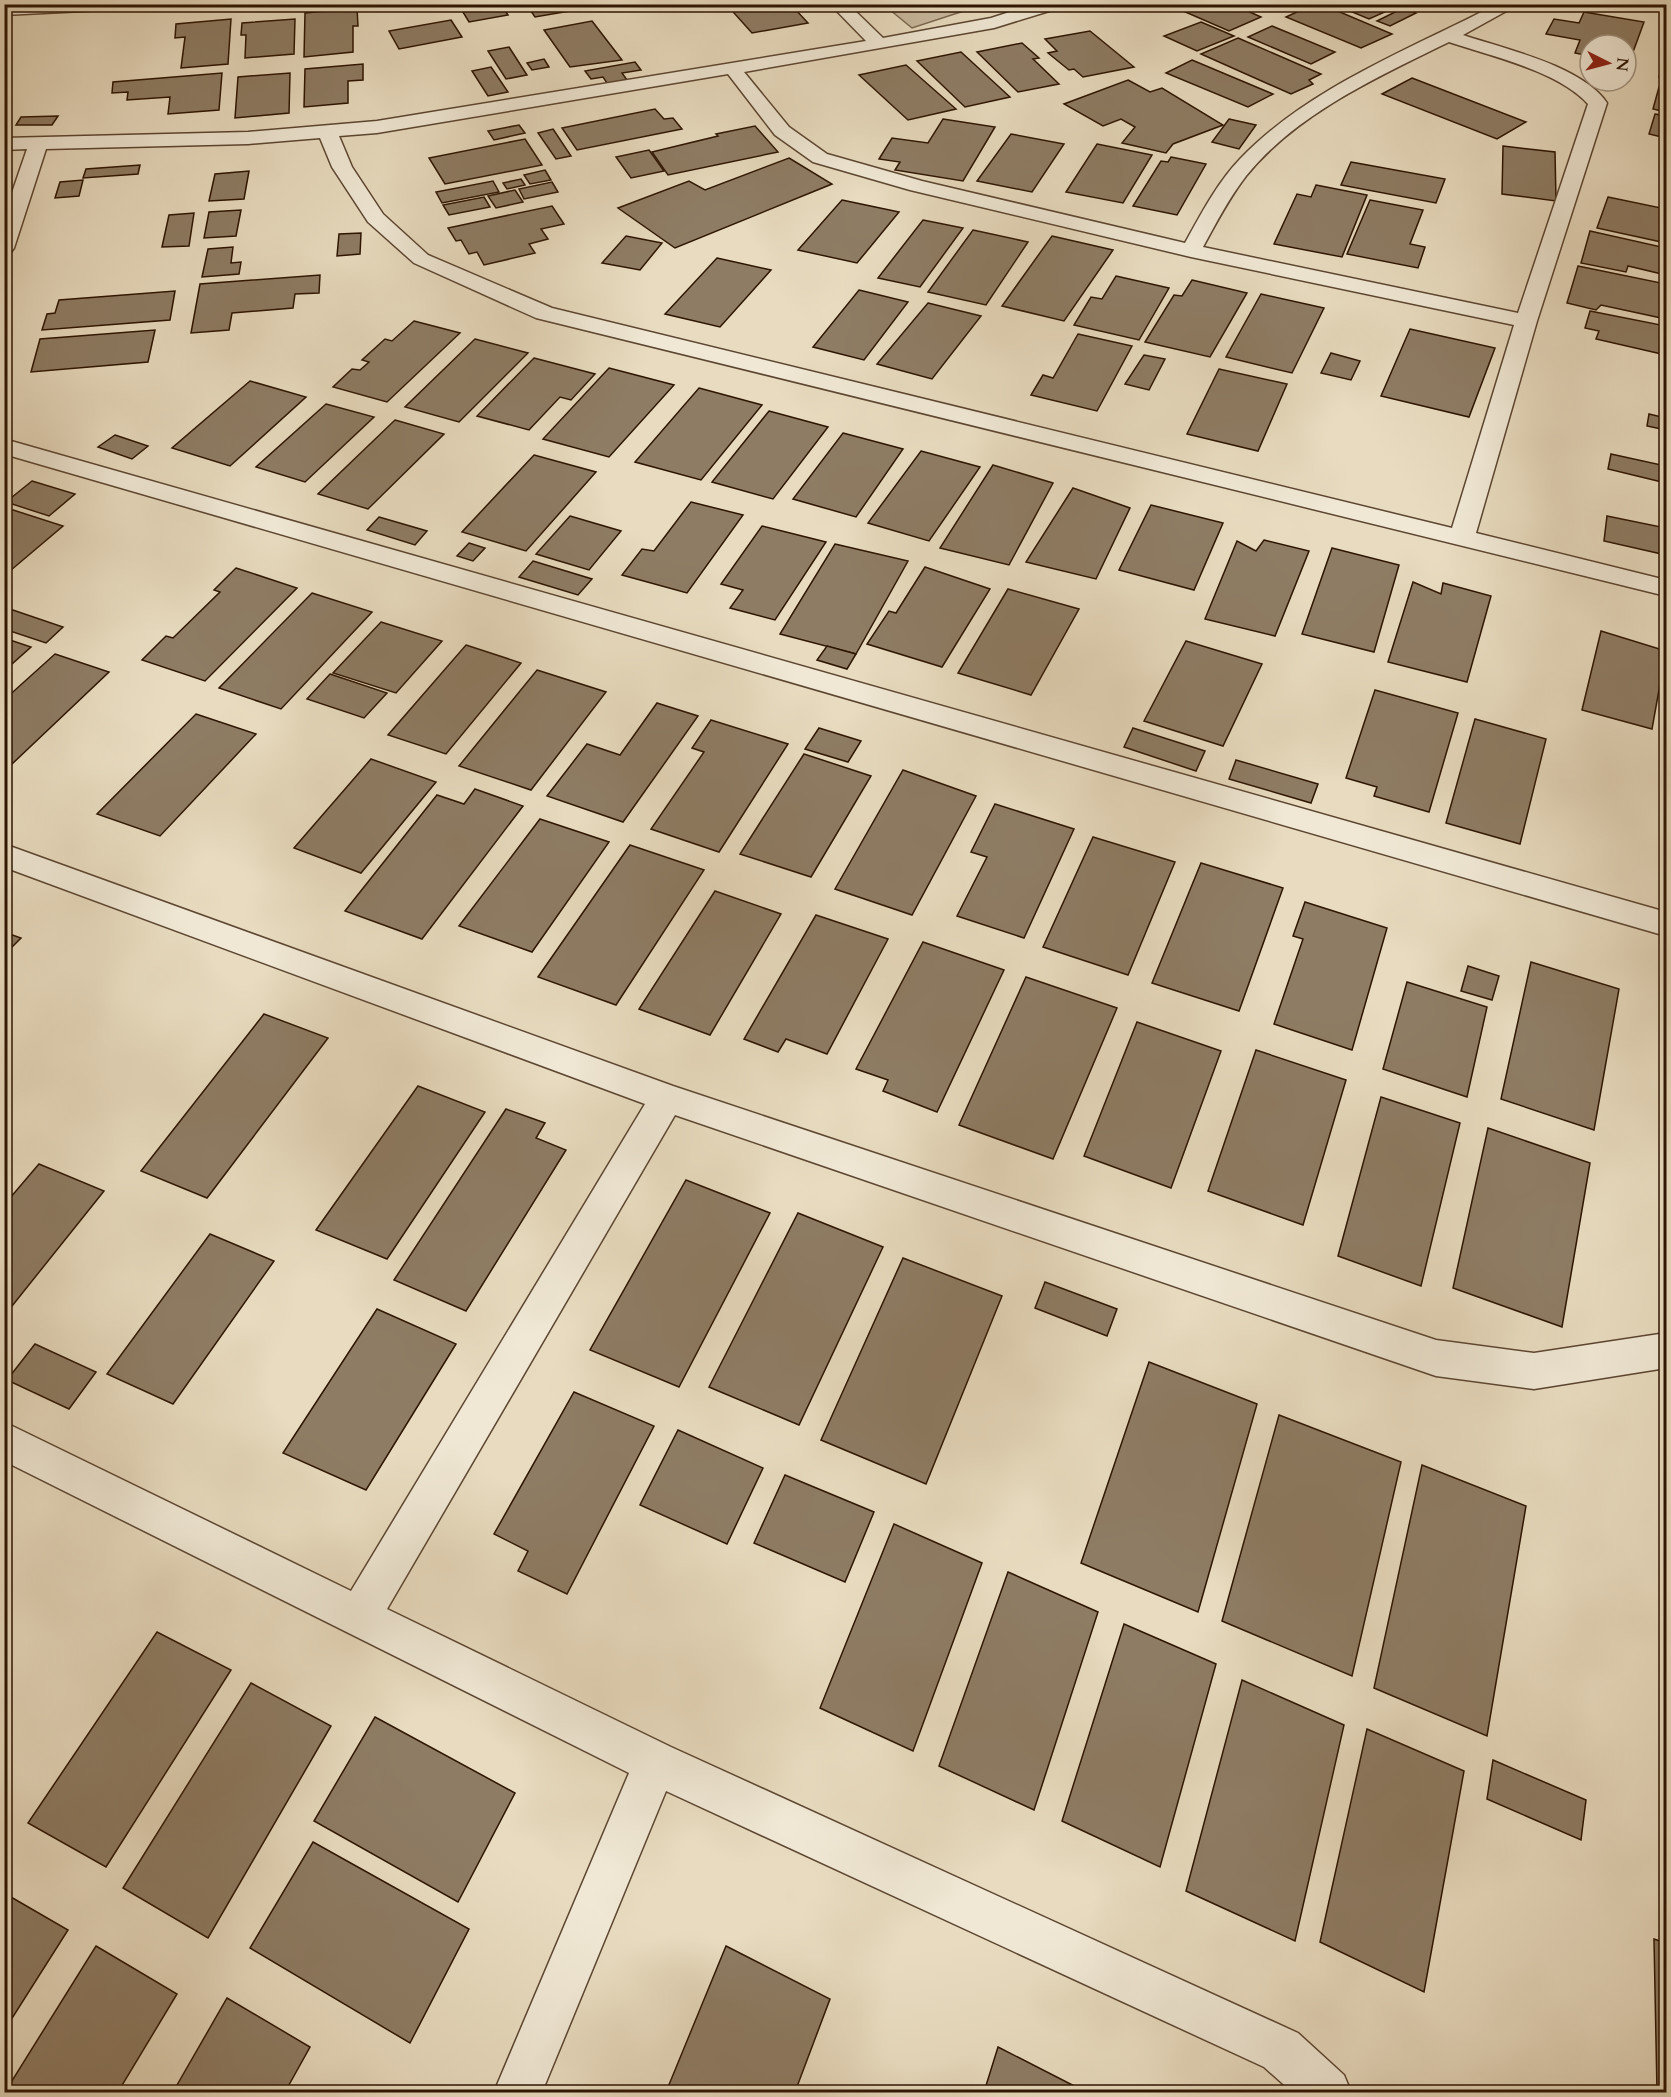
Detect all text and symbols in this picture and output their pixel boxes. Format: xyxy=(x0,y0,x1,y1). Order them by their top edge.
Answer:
north arrow xyxy=(1578,33,1638,93)
text: N xyxy=(1610,56,1634,73)

